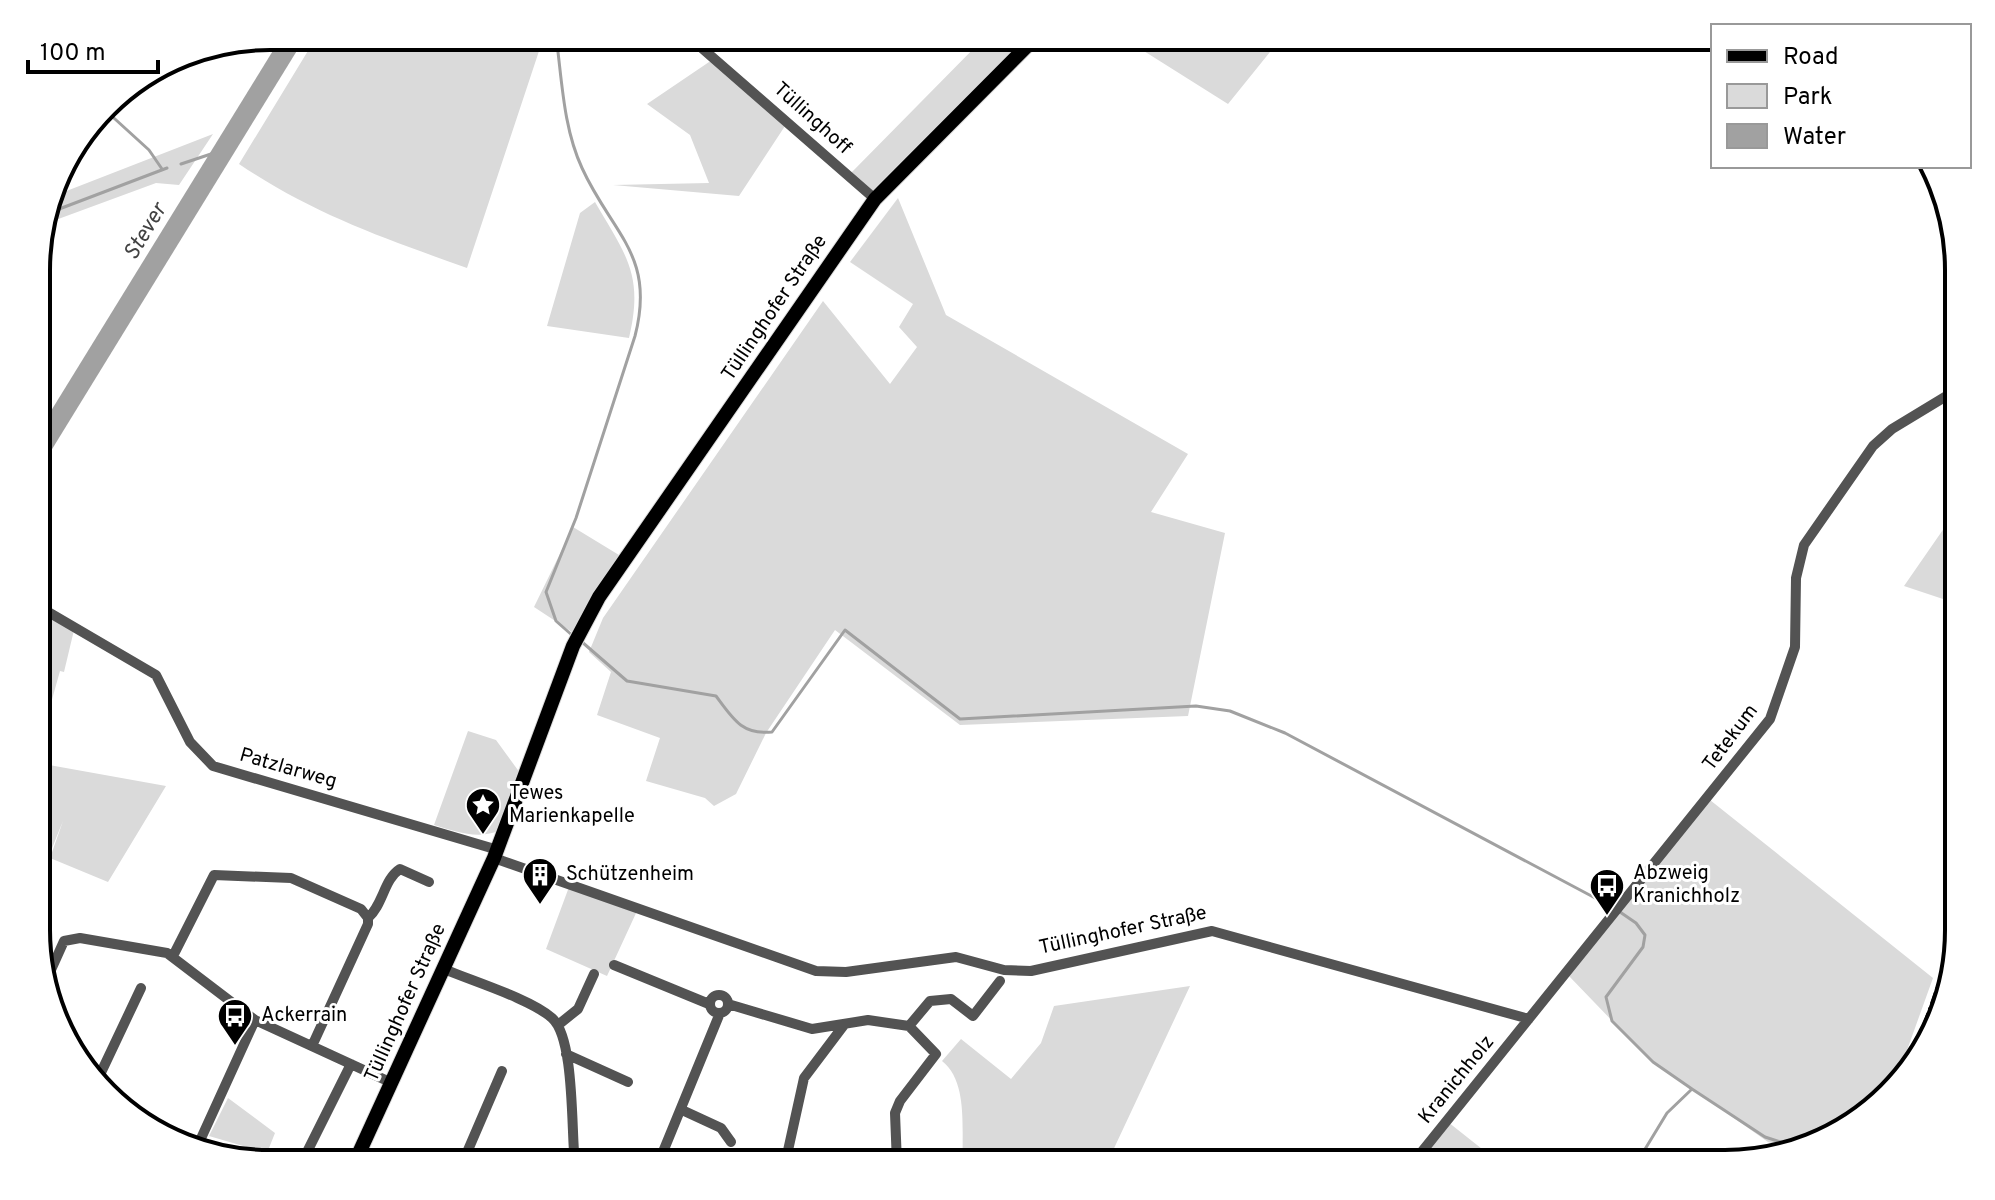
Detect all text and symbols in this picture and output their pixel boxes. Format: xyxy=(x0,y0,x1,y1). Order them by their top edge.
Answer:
scale bar xyxy=(28,24,158,74)
legend xyxy=(1711,24,1971,168)
text: 100 m xyxy=(40,39,106,69)
text: Road xyxy=(1783,43,1839,73)
street label: Tüllinghoff xyxy=(767,77,857,161)
text: Park xyxy=(1783,83,1833,113)
text: Water xyxy=(1783,123,1846,153)
water label: Stever xyxy=(119,197,174,265)
street label: Tüllinghofer Straße xyxy=(716,230,834,386)
street label: Tetekum xyxy=(1697,699,1765,777)
street label: Patzlarweg xyxy=(236,743,340,795)
place label: Tewes Marienkapelle xyxy=(509,781,635,830)
place icon: Tewes Marienkapelle xyxy=(464,786,502,836)
building icon: Schützenheim xyxy=(521,856,559,906)
place label: Abzweig Kranichholz xyxy=(1633,861,1740,910)
place label: Schützenheim xyxy=(566,862,694,888)
bus stop icon: Abzweig Kranichholz xyxy=(1588,867,1626,917)
street label: Tüllinghofer Straße xyxy=(1037,901,1209,961)
street label: Tüllinghofer Straße xyxy=(359,920,453,1086)
bus stop icon: Ackerrain xyxy=(216,997,254,1047)
place label: Ackerrain xyxy=(261,1003,347,1029)
street label: Kranichholz xyxy=(1413,1030,1501,1130)

